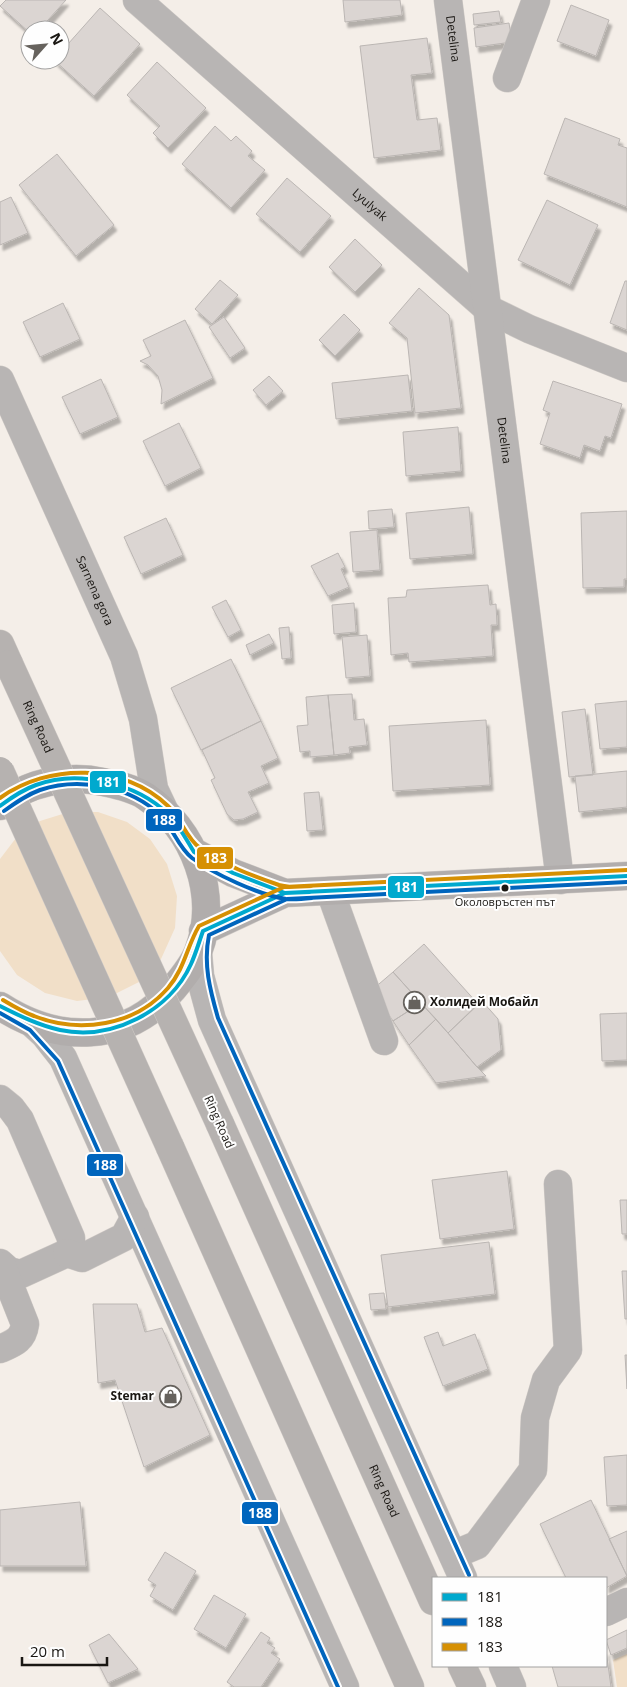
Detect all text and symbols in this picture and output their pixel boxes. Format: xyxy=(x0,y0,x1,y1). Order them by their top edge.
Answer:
street label: Detelina xyxy=(442,14,465,63)
north arrow xyxy=(20,20,70,70)
text: N xyxy=(46,29,68,48)
street label: Lyulyak xyxy=(349,184,392,225)
street label: Detelina xyxy=(493,416,516,465)
street label: Sarnena gora xyxy=(72,553,118,628)
street label: Ring Road xyxy=(19,697,58,756)
line badge: 181 xyxy=(89,770,127,794)
text: 181 xyxy=(96,772,120,791)
line badge: 188 xyxy=(145,808,183,832)
text: 188 xyxy=(152,810,176,829)
line badge: 183 xyxy=(196,846,234,870)
text: 183 xyxy=(203,848,227,867)
line badge: 181 xyxy=(387,875,425,899)
text: 181 xyxy=(394,877,418,896)
marker: Околовръстен път xyxy=(500,883,510,893)
place label: Околовръстен път xyxy=(455,894,555,909)
shop icon: Холидей Мобайл xyxy=(402,990,426,1014)
place label: Холидей Мобайл xyxy=(430,993,538,1010)
street label: Ring Road xyxy=(200,1093,239,1151)
line badge: 188 xyxy=(86,1153,124,1177)
text: 188 xyxy=(93,1155,117,1174)
shop icon: Stemar xyxy=(158,1384,182,1408)
place label: Stemar xyxy=(111,1387,155,1404)
street label: Ring Road xyxy=(365,1462,404,1520)
line badge: 188 xyxy=(241,1501,279,1525)
text: 188 xyxy=(248,1503,272,1522)
legend xyxy=(432,1577,607,1667)
text: 181 xyxy=(477,1586,503,1606)
text: 188 xyxy=(477,1611,503,1631)
scale bar xyxy=(22,1634,108,1666)
text: 183 xyxy=(477,1636,503,1656)
text: 20 m xyxy=(30,1641,65,1661)

